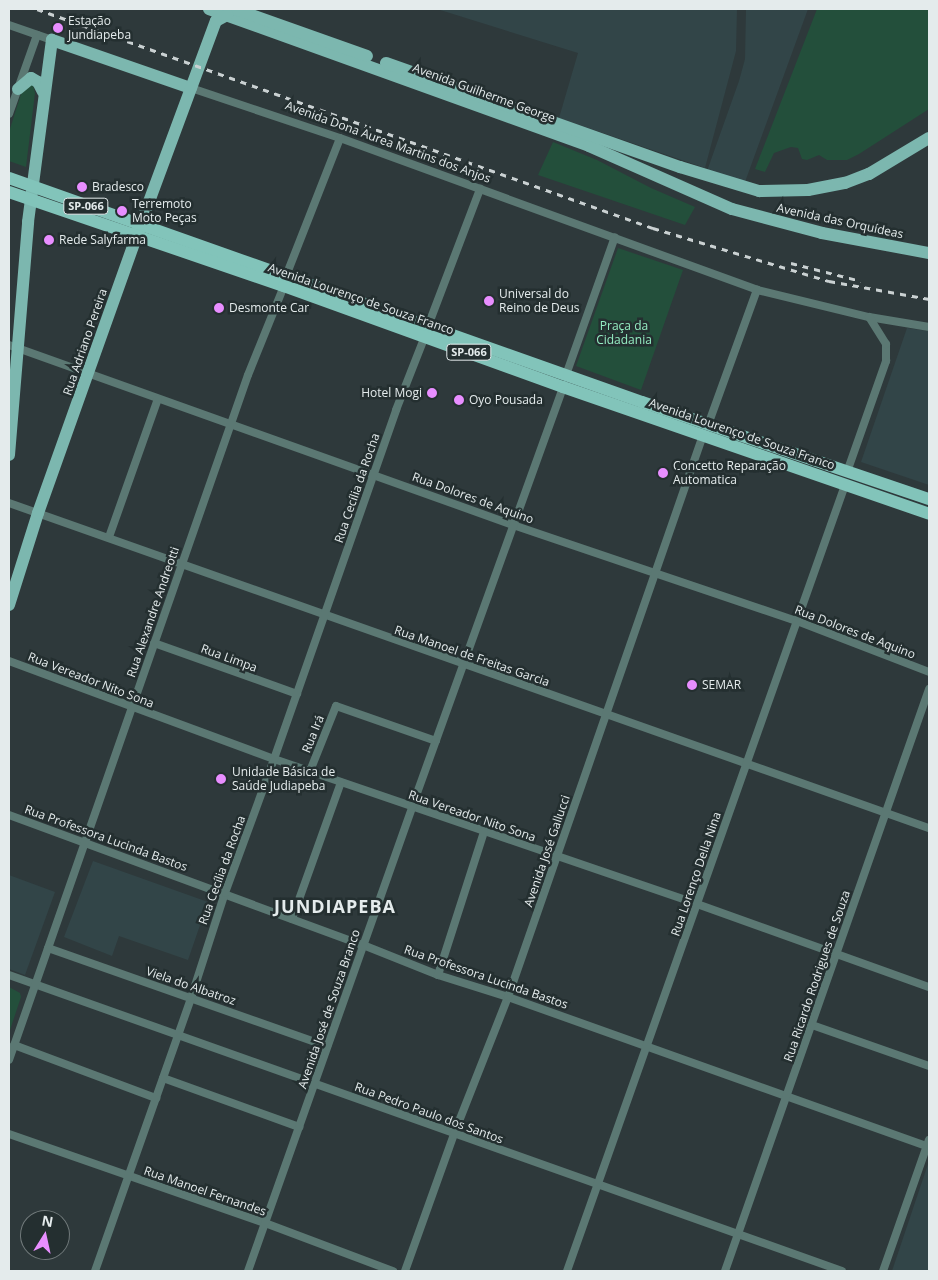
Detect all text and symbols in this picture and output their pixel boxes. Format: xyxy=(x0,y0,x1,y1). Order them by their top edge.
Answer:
place label: Estação Jundiapeba xyxy=(68,14,131,42)
marker: Estação Jundiapeba xyxy=(52,22,64,34)
street label: Avenida Guilherme George xyxy=(411,60,557,126)
street label: Avenida Dona Aurea Martins dos Anjos xyxy=(283,98,493,186)
place label: Bradesco xyxy=(92,180,144,194)
marker: Bradesco xyxy=(76,181,88,193)
place label: Terremoto Moto Peças xyxy=(132,197,197,225)
road number: SP-066 xyxy=(62,198,110,215)
street label: Avenida das Orquídeas xyxy=(775,201,905,241)
marker: Terremoto Moto Peças xyxy=(116,205,128,217)
place label: Rede Salyfarma xyxy=(59,233,146,247)
marker: Rede Salyfarma xyxy=(43,234,55,246)
street label: Avenida Lourenço de Souza Franco xyxy=(266,260,456,338)
street label: Rua Adriano Pereira xyxy=(60,287,110,397)
place label: Universal do Reino de Deus xyxy=(499,287,580,315)
marker: Universal do Reino de Deus xyxy=(483,295,495,307)
place label: Desmonte Car xyxy=(229,301,309,315)
marker: Desmonte Car xyxy=(213,302,225,314)
park label: Praça da Cidadania xyxy=(596,319,652,347)
road number: SP-066 xyxy=(445,344,493,361)
place label: Hotel Mogi xyxy=(361,386,422,400)
marker: Hotel Mogi xyxy=(426,387,438,399)
place label: Oyo Pousada xyxy=(469,393,543,407)
marker: Oyo Pousada xyxy=(453,394,465,406)
street label: Avenida Lourenço de Souza Franco xyxy=(647,395,837,473)
street label: Rua Cecília da Rocha xyxy=(331,431,383,545)
place label: Concetto Reparação Automatica xyxy=(673,459,786,487)
marker: Concetto Reparação Automatica xyxy=(657,467,669,479)
street label: Rua Dolores de Aquino xyxy=(410,469,536,527)
street label: Rua Alexandre Andreotti xyxy=(124,545,182,679)
street label: Rua Dolores de Aquino xyxy=(793,602,917,662)
street label: Rua Manoel de Freitas Garcia xyxy=(393,623,551,689)
street label: Rua Limpa xyxy=(199,641,259,675)
street label: Rua Vereador Nito Sona xyxy=(26,649,156,711)
place label: SEMAR xyxy=(702,678,741,692)
marker: SEMAR xyxy=(686,679,698,691)
street label: Rua Irá xyxy=(299,713,327,755)
place label: Unidade Básica de Saúde Judiapeba xyxy=(232,765,335,793)
marker: Unidade Básica de Saúde Judiapeba xyxy=(214,772,228,786)
street label: Rua Vereador Nito Sona xyxy=(406,787,538,845)
street label: Avenida José Gallucci xyxy=(521,793,573,909)
street label: Rua Professora Lucinda Bastos xyxy=(23,802,189,874)
street label: Rua Lorenço Della Nina xyxy=(668,810,724,938)
street label: Rua Cecília da Rocha xyxy=(196,814,248,926)
street label: Rua Ricardo Rodrigues de Souza xyxy=(781,889,853,1063)
district label: JUNDIAPEBA xyxy=(273,895,397,917)
street label: Avenida José de Souza Branco xyxy=(295,928,363,1090)
street label: Rua Professora Lucinda Bastos xyxy=(402,942,570,1012)
street label: Viela do Albatroz xyxy=(144,964,238,1008)
street label: Rua Pedro Paulo dos Santos xyxy=(353,1079,505,1147)
street label: Rua Manoel Fernandes xyxy=(142,1163,268,1219)
north arrow xyxy=(20,1210,70,1260)
text: N xyxy=(40,1210,55,1231)

